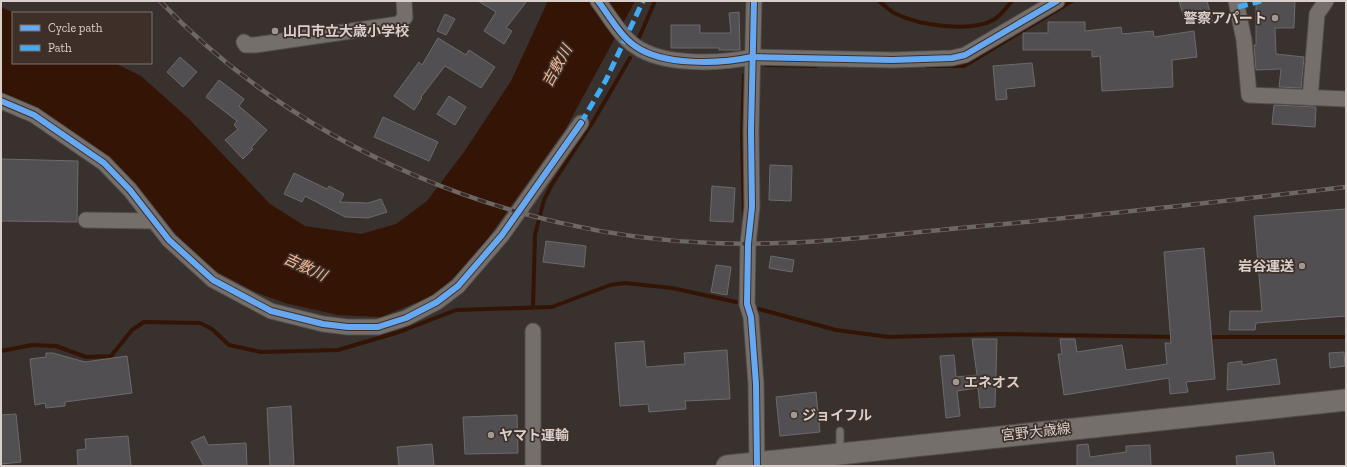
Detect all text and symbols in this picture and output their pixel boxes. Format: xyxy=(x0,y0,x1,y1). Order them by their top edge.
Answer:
place label: 警察アパート xyxy=(1183,10,1267,27)
legend xyxy=(12,12,152,64)
marker: 警察アパート xyxy=(1270,13,1280,23)
text: Cycle path xyxy=(48,21,103,35)
place label: 山口市立大歳小学校 xyxy=(283,23,409,40)
marker: 山口市立大歳小学校 xyxy=(270,26,280,36)
water label: 吉敷川 xyxy=(538,40,577,90)
text: Path xyxy=(48,41,72,55)
water label: 吉敷川 xyxy=(281,249,331,286)
place label: 岩谷運送 xyxy=(1238,258,1294,275)
marker: 岩谷運送 xyxy=(1297,261,1307,271)
place label: エネオス xyxy=(964,374,1020,391)
marker: エネオス xyxy=(951,377,961,387)
place label: ジョイフル xyxy=(802,407,872,424)
marker: ジョイフル xyxy=(789,410,799,420)
street label: 宮野大歳線 xyxy=(1000,420,1072,444)
place label: ヤマト運輸 xyxy=(499,427,569,444)
marker: ヤマト運輸 xyxy=(486,430,496,440)

